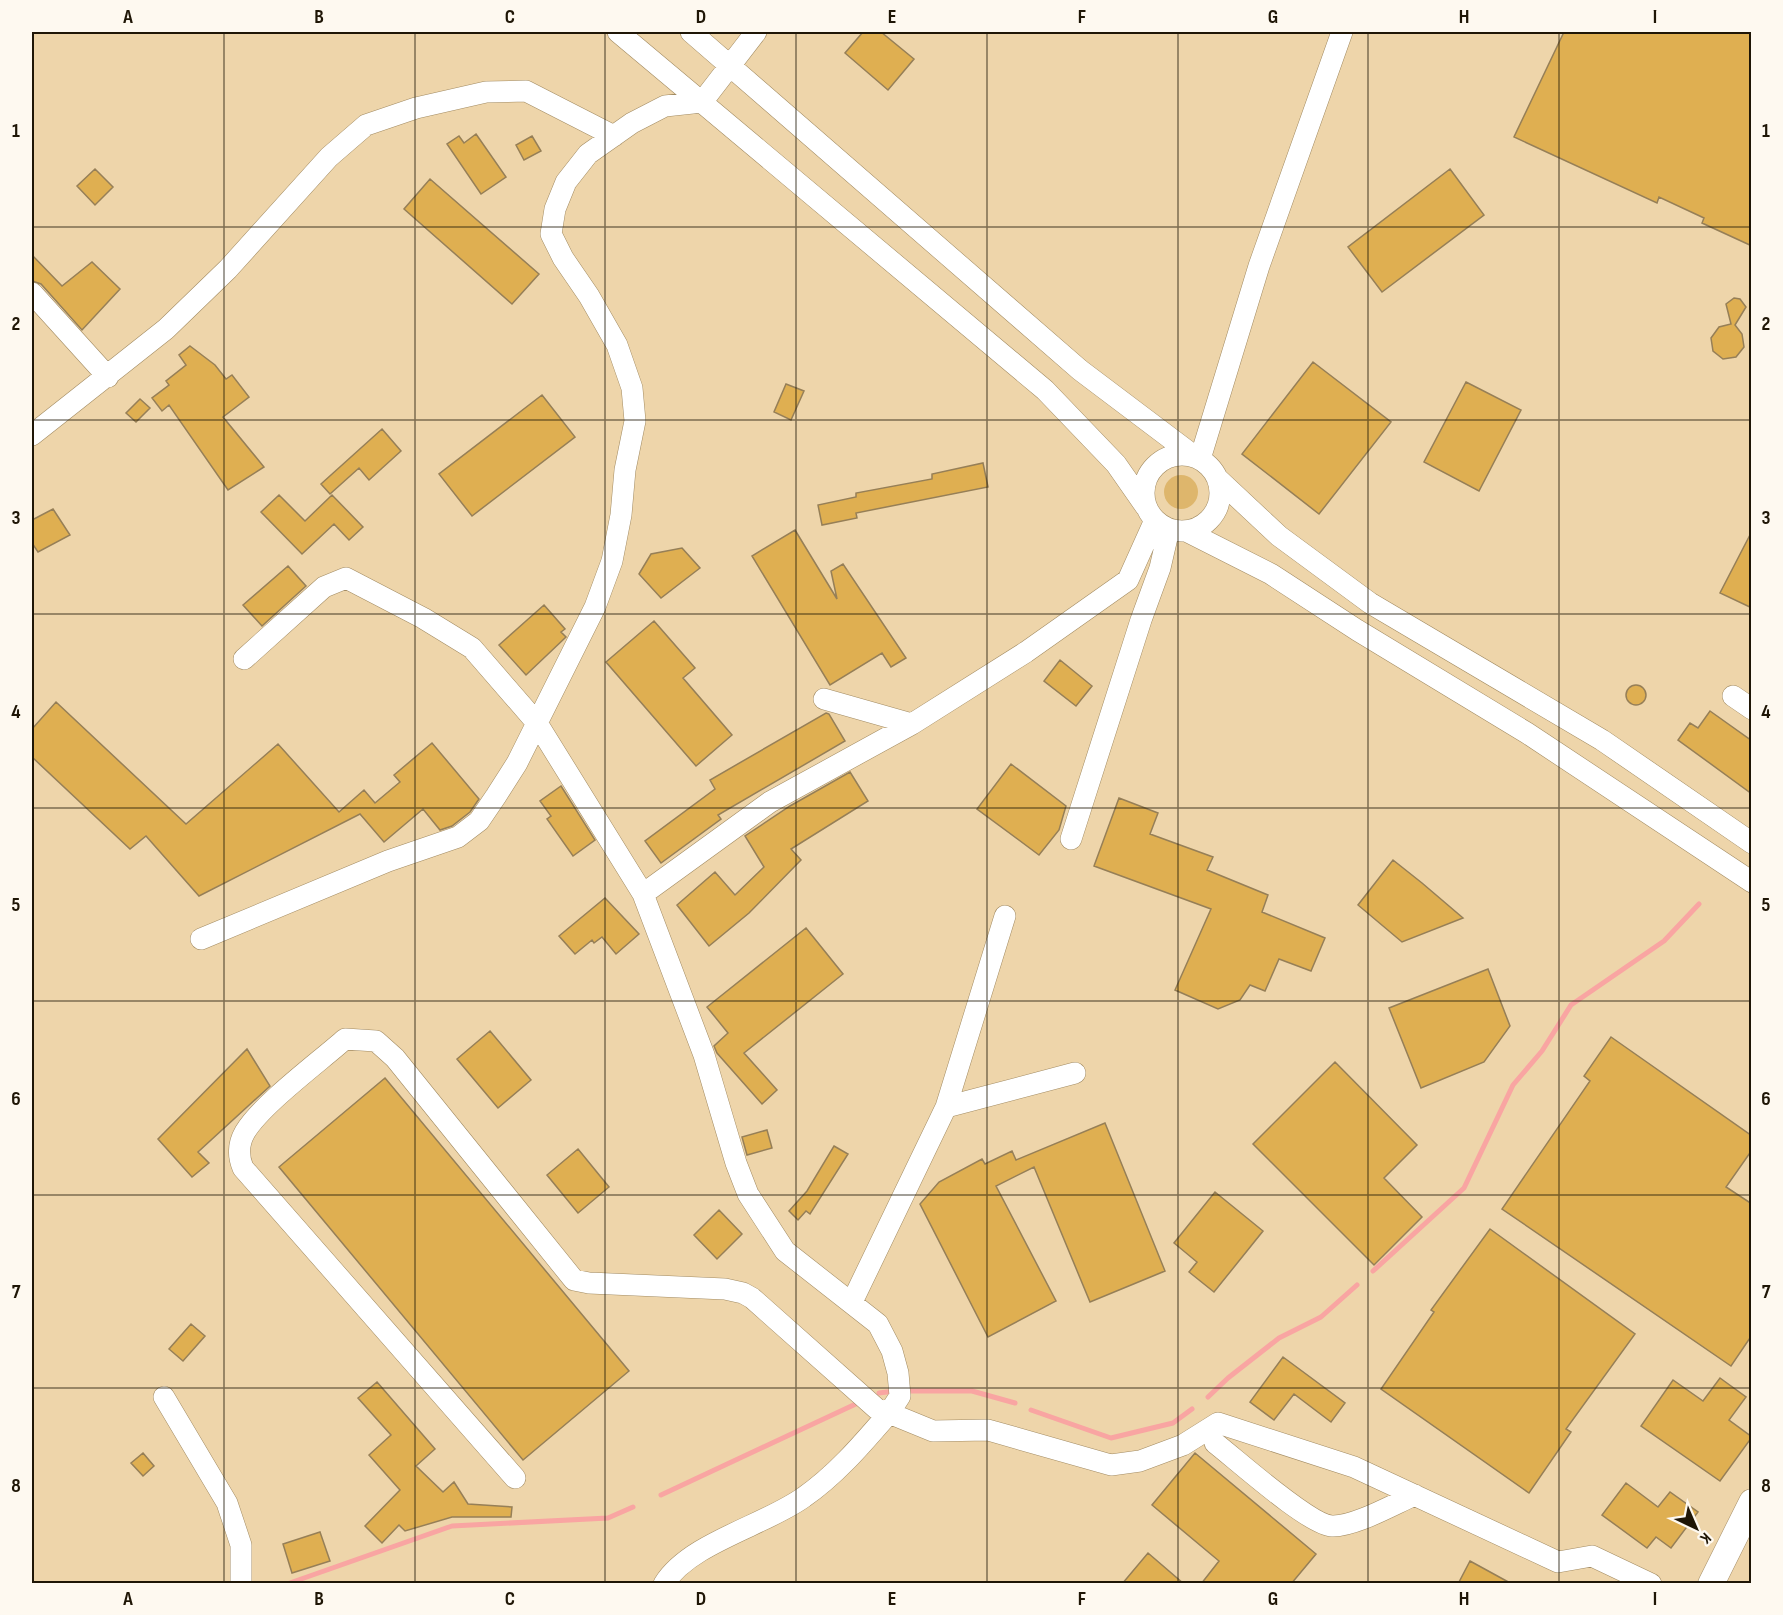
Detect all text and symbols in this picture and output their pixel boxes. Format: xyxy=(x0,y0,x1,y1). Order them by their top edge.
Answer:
text: A xyxy=(122,5,133,29)
text: B xyxy=(314,5,324,29)
text: C xyxy=(505,5,515,29)
text: D xyxy=(696,5,706,29)
text: E xyxy=(888,5,896,29)
text: F xyxy=(1078,5,1086,29)
text: G xyxy=(1268,5,1278,29)
text: H xyxy=(1459,5,1469,29)
text: I xyxy=(1653,5,1657,29)
text: 1 xyxy=(12,119,20,143)
text: 1 xyxy=(1762,119,1770,143)
text: 2 xyxy=(12,312,20,336)
text: 2 xyxy=(1762,312,1770,336)
text: 3 xyxy=(12,506,21,530)
text: 3 xyxy=(1762,506,1771,530)
text: 4 xyxy=(11,700,21,724)
text: 4 xyxy=(1761,700,1771,724)
text: 5 xyxy=(12,893,21,917)
text: 5 xyxy=(1762,893,1771,917)
text: 6 xyxy=(11,1087,21,1111)
text: 6 xyxy=(1761,1087,1771,1111)
text: 7 xyxy=(12,1280,21,1304)
text: 7 xyxy=(1762,1280,1771,1304)
text: 8 xyxy=(11,1474,21,1498)
text: 8 xyxy=(1761,1474,1771,1498)
north arrow xyxy=(1666,1498,1726,1558)
text: K xyxy=(1696,1528,1715,1547)
text: A xyxy=(122,1587,133,1611)
text: B xyxy=(314,1587,324,1611)
text: C xyxy=(505,1587,515,1611)
text: D xyxy=(696,1587,706,1611)
text: E xyxy=(888,1587,896,1611)
text: F xyxy=(1078,1587,1086,1611)
text: G xyxy=(1268,1587,1278,1611)
text: H xyxy=(1459,1587,1469,1611)
text: I xyxy=(1653,1587,1657,1611)

